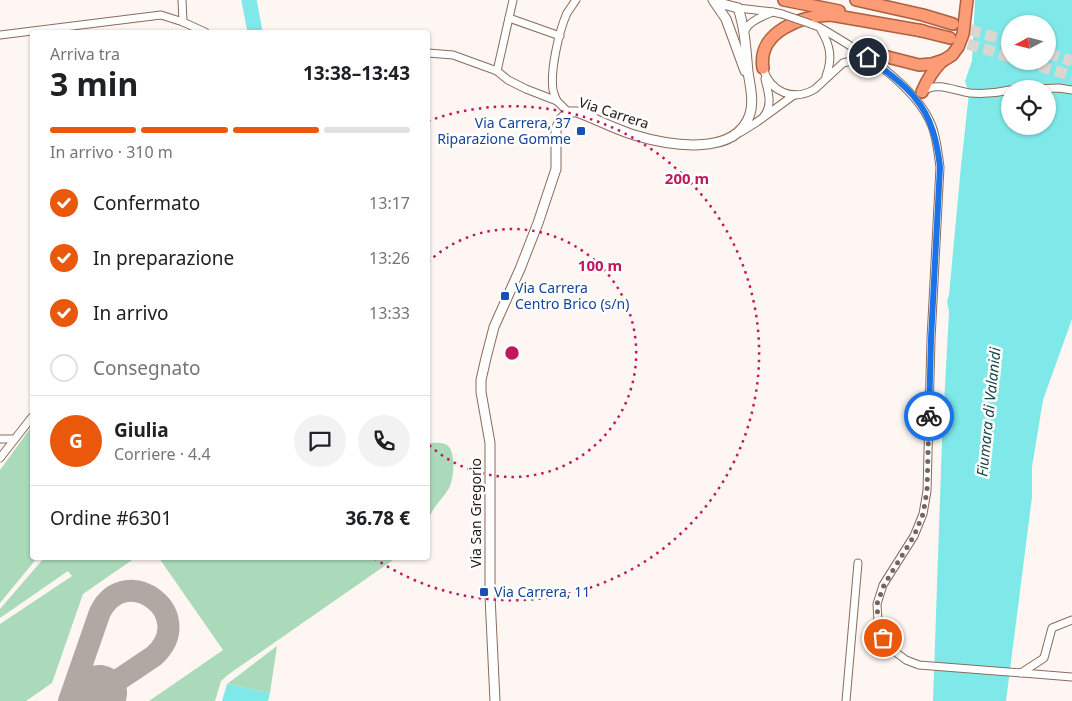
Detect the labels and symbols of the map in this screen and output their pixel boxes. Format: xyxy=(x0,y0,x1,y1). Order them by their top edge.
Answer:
north arrow xyxy=(1001,15,1056,70)
pin xyxy=(847,36,889,78)
street label: Via Carrera xyxy=(577,92,652,133)
place label: Via Carrera, 37 Riparazione Gomme xyxy=(437,113,571,148)
marker: Via Carrera, 37 Riparazione Gomme xyxy=(575,125,587,137)
text: 200 m xyxy=(665,168,709,188)
text: 100 m xyxy=(578,255,622,275)
place label: Via Carrera Centro Brico (s/n) xyxy=(515,278,629,313)
marker: Via Carrera Centro Brico (s/n) xyxy=(499,290,511,302)
centre of rings xyxy=(503,344,521,362)
water label: Fiumara di Valanidi xyxy=(971,345,1005,478)
courier xyxy=(904,391,954,441)
street label: Via San Gregorio xyxy=(466,458,485,568)
place label: Via Carrera, 11 xyxy=(494,582,590,601)
marker: Via Carrera, 11 xyxy=(478,586,490,598)
pin xyxy=(862,617,904,659)

